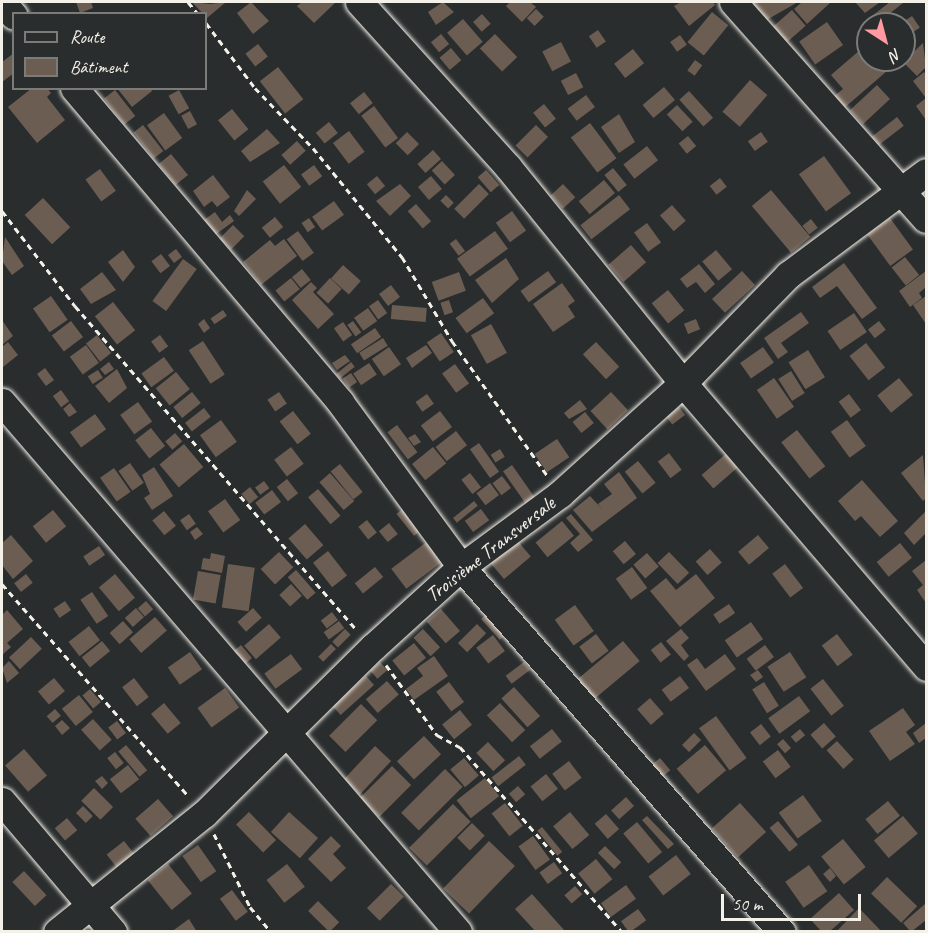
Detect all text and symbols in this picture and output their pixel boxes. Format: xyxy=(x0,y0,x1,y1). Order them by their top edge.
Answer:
legend xyxy=(12,12,207,90)
north arrow xyxy=(856,12,916,72)
text: Route xyxy=(70,26,104,48)
text: N xyxy=(886,44,905,66)
text: Bâtiment xyxy=(70,56,128,78)
street label: Troisième Transversale xyxy=(420,491,560,607)
scale bar xyxy=(724,882,864,920)
text: 50 m xyxy=(732,893,763,915)

